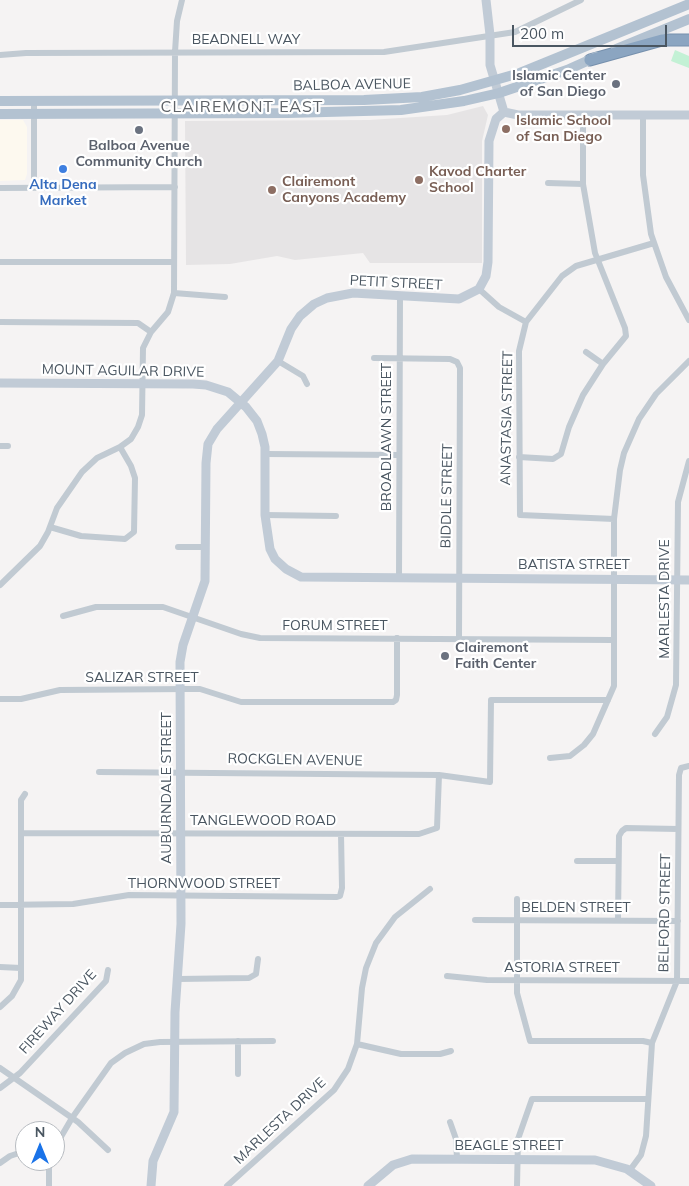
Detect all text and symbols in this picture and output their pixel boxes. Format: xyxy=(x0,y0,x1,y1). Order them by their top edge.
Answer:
scale bar xyxy=(514,15,669,47)
text: 200 m xyxy=(520,24,564,43)
street label: BEADNELL WAY xyxy=(192,32,300,48)
place label: Islamic Center of San Diego xyxy=(512,68,606,100)
street label: BALBOA AVENUE xyxy=(293,76,411,94)
marker: Islamic Center of San Diego xyxy=(610,78,622,90)
district label: CLAIREMONT EAST xyxy=(159,97,325,117)
place label: Islamic School of San Diego xyxy=(516,113,611,146)
marker: Islamic School of San Diego xyxy=(500,123,512,135)
marker: Balboa Avenue Community Church xyxy=(133,124,145,136)
place label: Balboa Avenue Community Church xyxy=(75,138,203,170)
marker: Alta Dena Market xyxy=(57,163,69,175)
place label: Kavod Charter School xyxy=(429,164,526,196)
place label: Clairemont Canyons Academy xyxy=(282,174,406,206)
marker: Kavod Charter School xyxy=(413,174,425,186)
place label: Alta Dena Market xyxy=(29,177,97,210)
marker: Clairemont Canyons Academy xyxy=(266,184,278,196)
street label: PETIT STREET xyxy=(349,272,443,294)
street label: ANASTASIA STREET xyxy=(497,350,517,486)
street label: MOUNT AGUILAR DRIVE xyxy=(42,361,204,381)
street label: BROADLAWN STREET xyxy=(379,363,395,511)
street label: BIDDLE STREET xyxy=(438,443,456,549)
street label: MARLESTA DRIVE xyxy=(657,539,673,659)
street label: BATISTA STREET xyxy=(518,557,630,573)
street label: FORUM STREET xyxy=(282,618,388,634)
place label: Clairemont Faith Center xyxy=(455,640,536,672)
marker: Clairemont Faith Center xyxy=(439,650,451,662)
street label: SALIZAR STREET xyxy=(85,670,199,686)
street label: AUBURNDALE STREET xyxy=(159,712,175,864)
street label: ROCKGLEN AVENUE xyxy=(227,750,363,770)
street label: TANGLEWOOD ROAD xyxy=(190,813,336,829)
street label: BELFORD STREET xyxy=(656,853,674,973)
street label: THORNWOOD STREET xyxy=(128,876,280,892)
street label: BELDEN STREET xyxy=(521,900,631,916)
street label: ASTORIA STREET xyxy=(504,960,620,976)
street label: FIREWAY DRIVE xyxy=(16,966,100,1058)
street label: MARLESTA DRIVE xyxy=(231,1074,329,1168)
north arrow xyxy=(15,1121,65,1171)
text: N xyxy=(35,1123,45,1141)
street label: BEAGLE STREET xyxy=(455,1138,563,1154)

